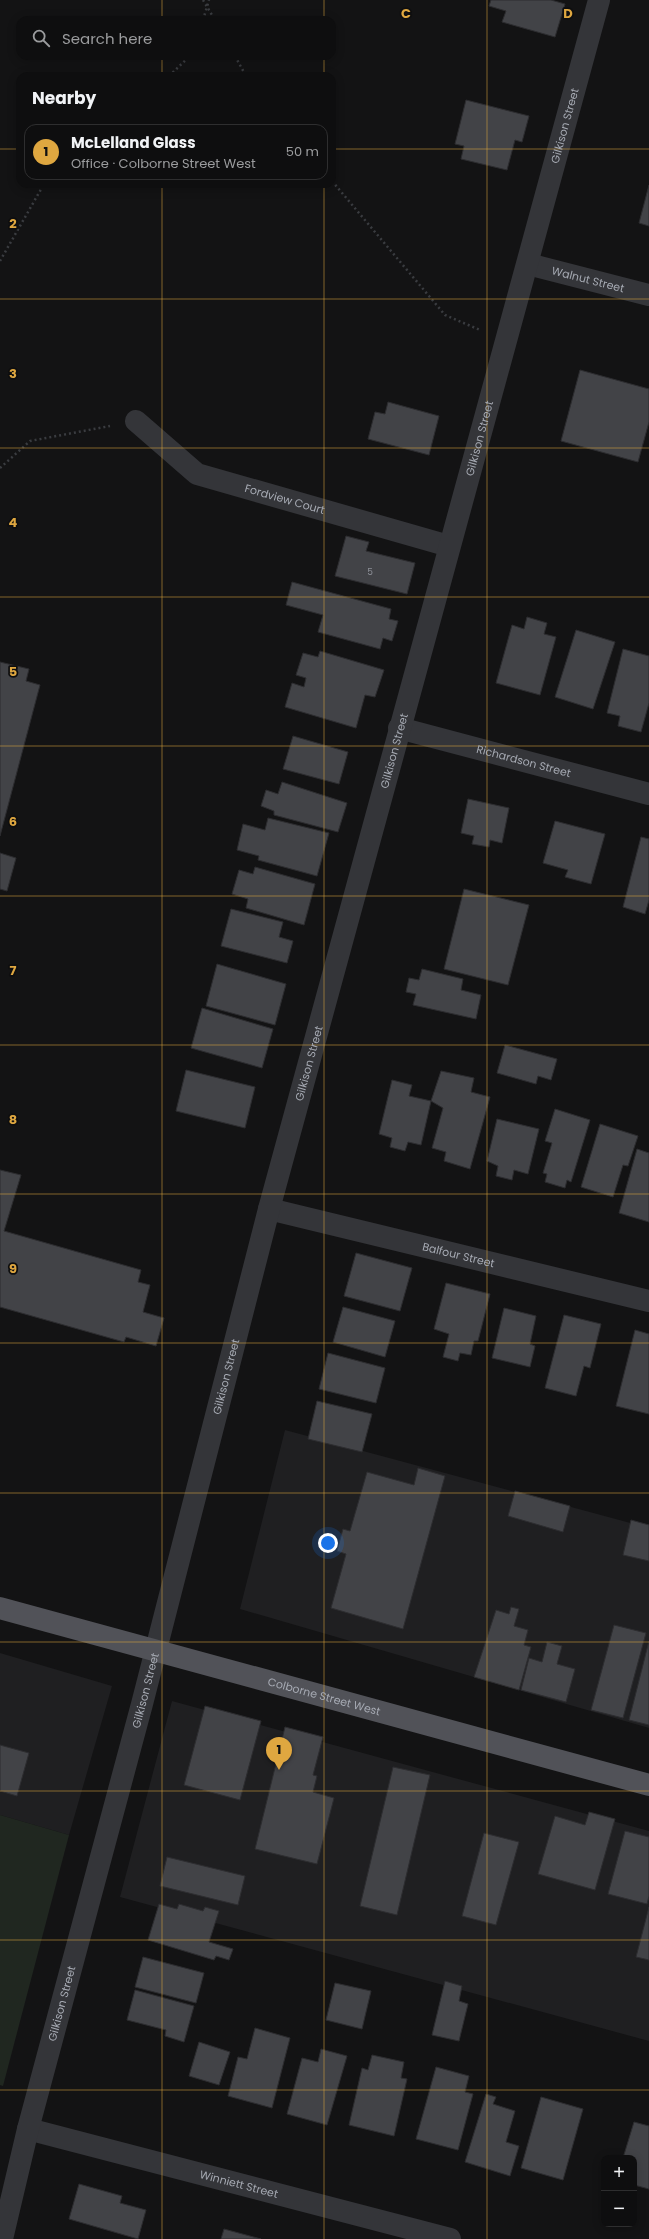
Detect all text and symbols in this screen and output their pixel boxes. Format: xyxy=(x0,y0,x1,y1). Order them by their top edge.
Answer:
text: C xyxy=(401,4,411,23)
text: D xyxy=(563,4,573,23)
search box xyxy=(16,16,336,60)
icon: search xyxy=(30,27,52,49)
text: Search here xyxy=(62,28,152,49)
text: Nearby xyxy=(32,86,96,110)
street label: Gilkison Street xyxy=(547,86,583,165)
text: McLelland Glass xyxy=(71,132,196,153)
text: 1 xyxy=(44,142,48,161)
text: 50 m xyxy=(286,142,319,161)
text: Office · Colborne Street West xyxy=(71,154,256,173)
text: 2 xyxy=(9,214,17,233)
street label: Walnut Street xyxy=(550,262,626,296)
text: 3 xyxy=(9,364,17,383)
street label: Gilkison Street xyxy=(461,399,497,478)
street label: Fordview Court xyxy=(243,480,327,518)
text: 4 xyxy=(9,513,18,532)
house number: 5 xyxy=(367,566,373,578)
text: 5 xyxy=(9,662,17,681)
street label: Gilkison Street xyxy=(376,711,412,790)
street label: Richardson Street xyxy=(475,741,573,781)
text: 6 xyxy=(9,812,17,831)
text: 7 xyxy=(10,961,17,980)
street label: Gilkison Street xyxy=(291,1024,327,1103)
text: 8 xyxy=(9,1110,17,1129)
street label: Balfour Street xyxy=(421,1238,496,1271)
text: 9 xyxy=(9,1259,17,1278)
street label: Gilkison Street xyxy=(209,1337,243,1416)
your location xyxy=(318,1533,338,1553)
street label: Gilkison Street xyxy=(128,1651,163,1730)
street label: Colborne Street West xyxy=(266,1673,382,1719)
pin: 1 xyxy=(266,1737,292,1770)
street label: Gilkison Street xyxy=(44,1964,79,2043)
map controls xyxy=(601,2155,637,2227)
button: + xyxy=(601,2155,637,2191)
street label: Winniett Street xyxy=(198,2166,280,2202)
button: − xyxy=(601,2191,637,2227)

